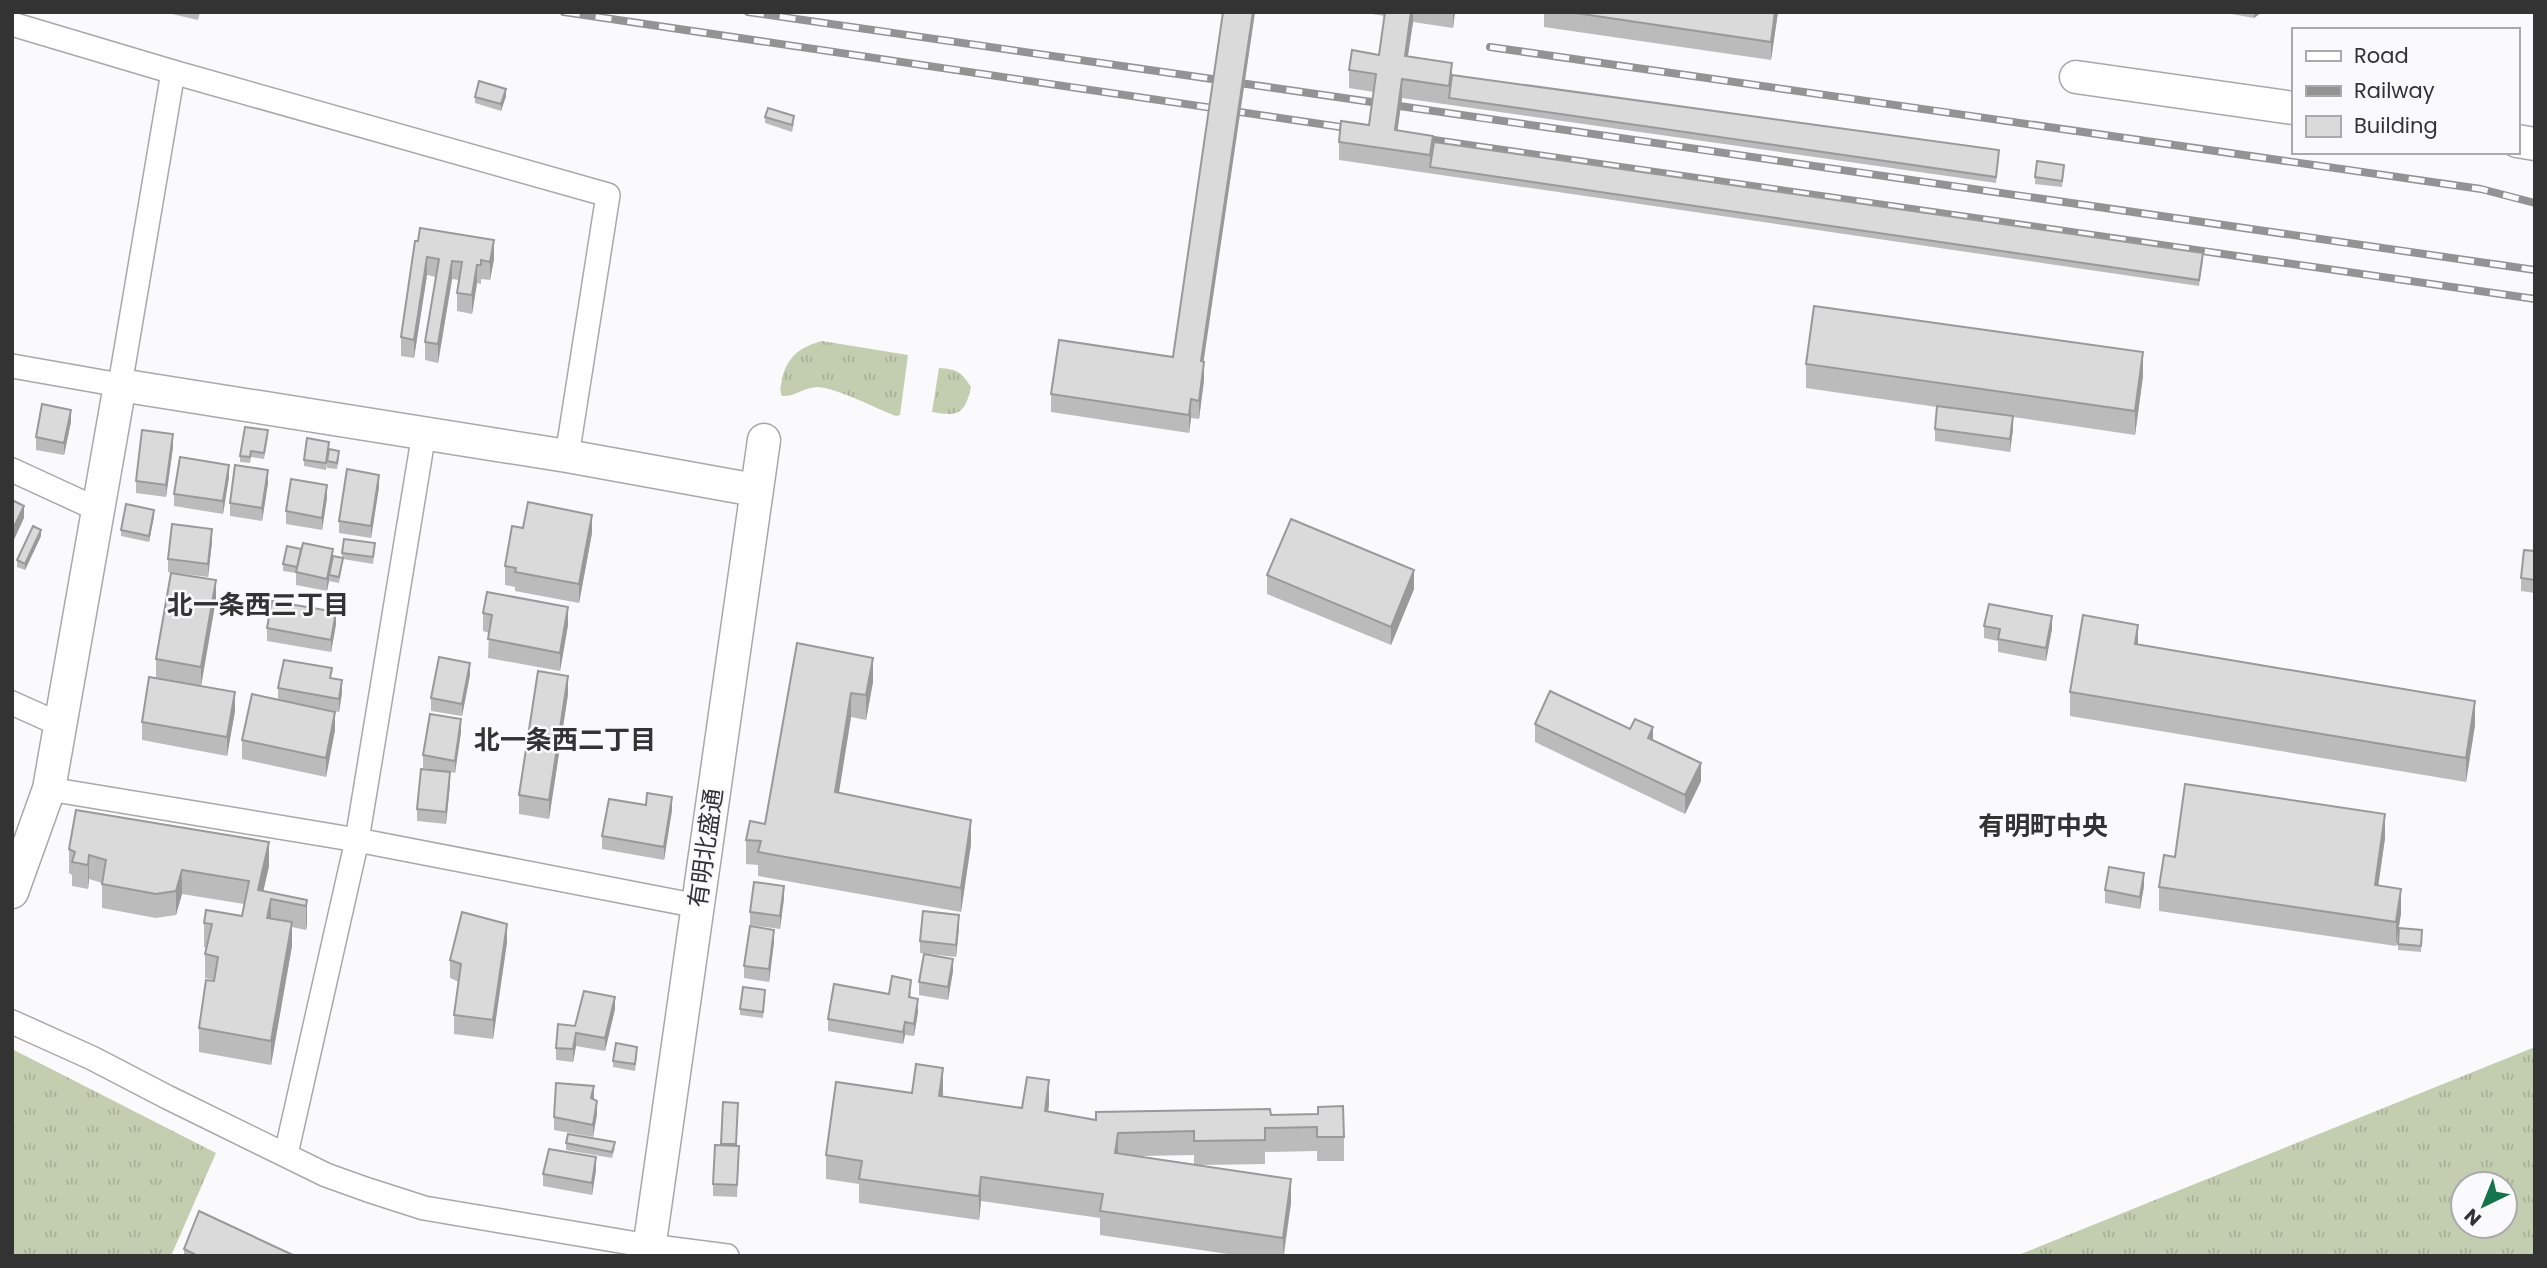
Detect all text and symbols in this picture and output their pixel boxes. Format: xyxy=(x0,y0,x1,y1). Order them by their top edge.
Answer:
legend xyxy=(2292,28,2519,154)
text: Road xyxy=(2354,41,2409,70)
text: Railway xyxy=(2354,76,2435,105)
text: Building xyxy=(2354,111,2438,140)
district label: 北一条西三丁目 xyxy=(167,587,349,623)
district label: 北一条西二丁目 xyxy=(474,722,656,758)
street label: 有明北盛通 xyxy=(681,786,730,910)
district label: 有明町中央 xyxy=(1978,808,2108,844)
north arrow xyxy=(2449,1170,2519,1240)
text: N xyxy=(2458,1202,2487,1232)

